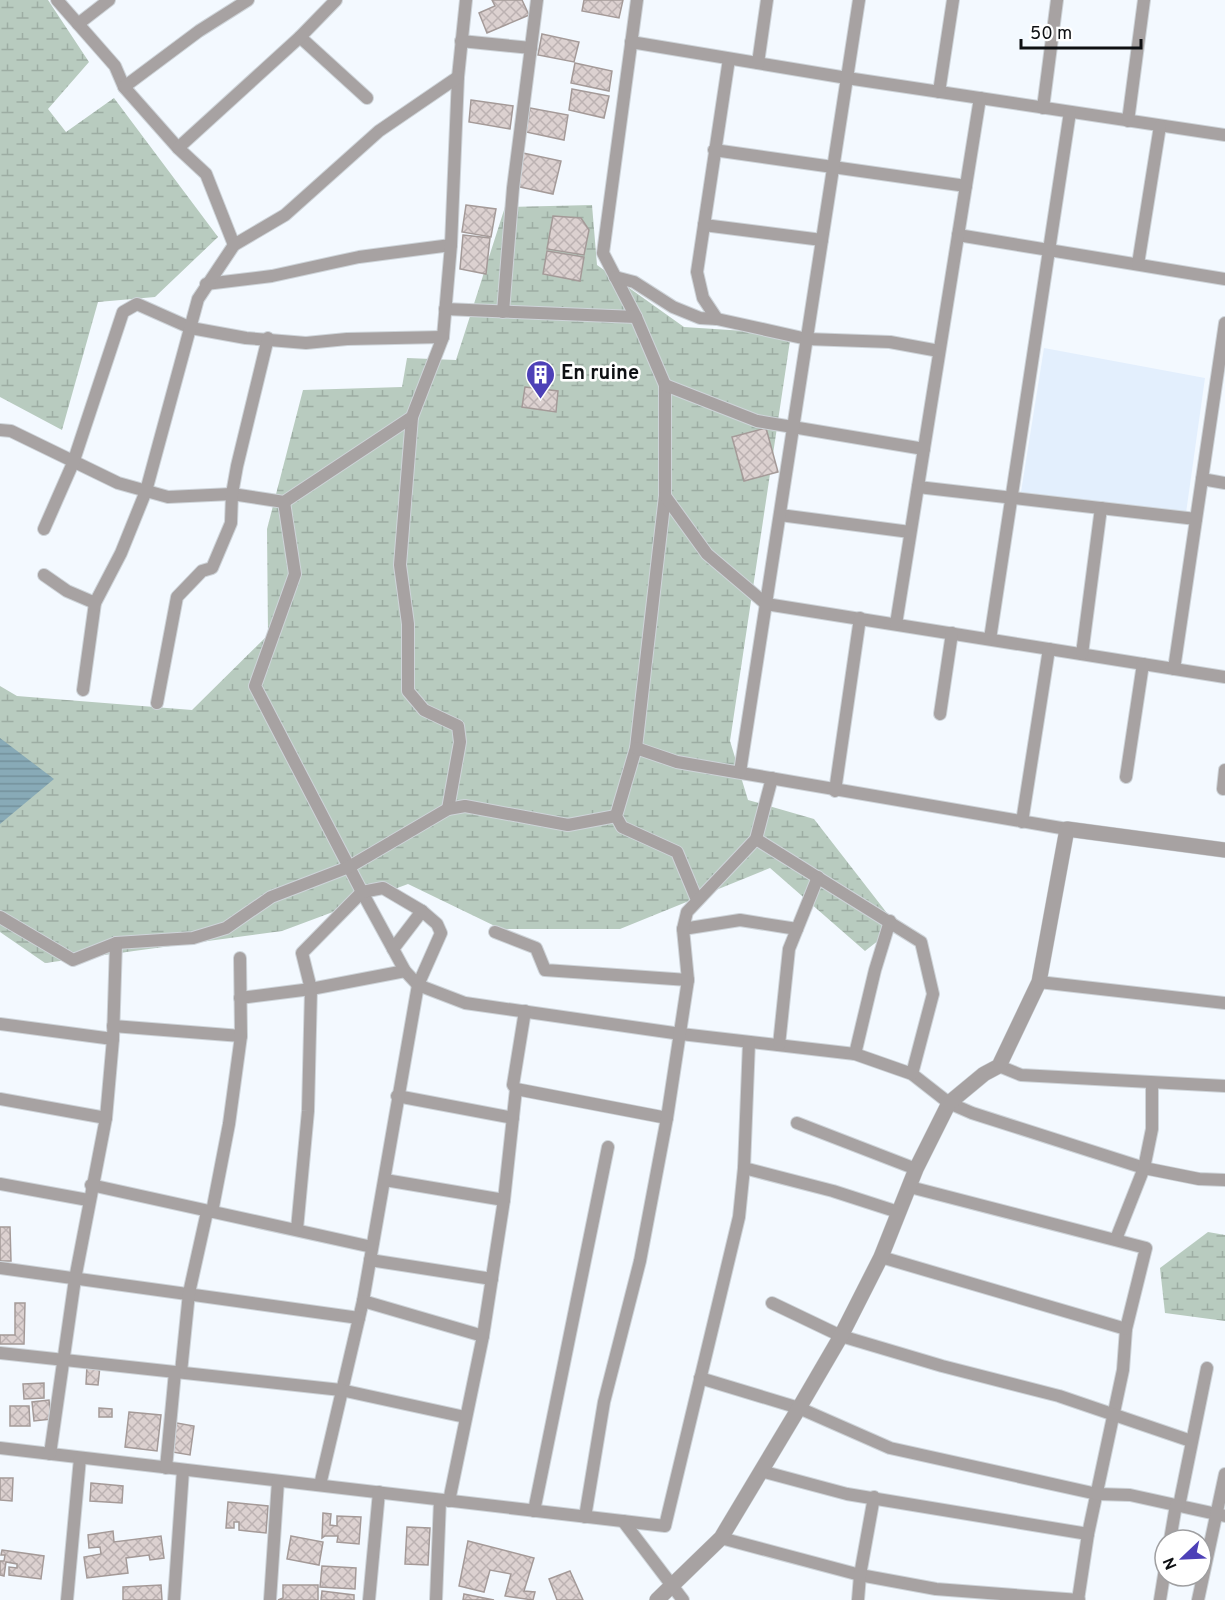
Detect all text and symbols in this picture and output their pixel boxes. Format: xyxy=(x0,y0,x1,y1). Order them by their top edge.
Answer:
scale bar xyxy=(1021,12,1141,50)
text: 50 m xyxy=(1030,23,1072,46)
building icon: En ruine xyxy=(524,358,556,400)
place label: En ruine xyxy=(561,361,639,387)
north arrow xyxy=(1153,1528,1213,1588)
text: N xyxy=(1160,1554,1182,1572)

